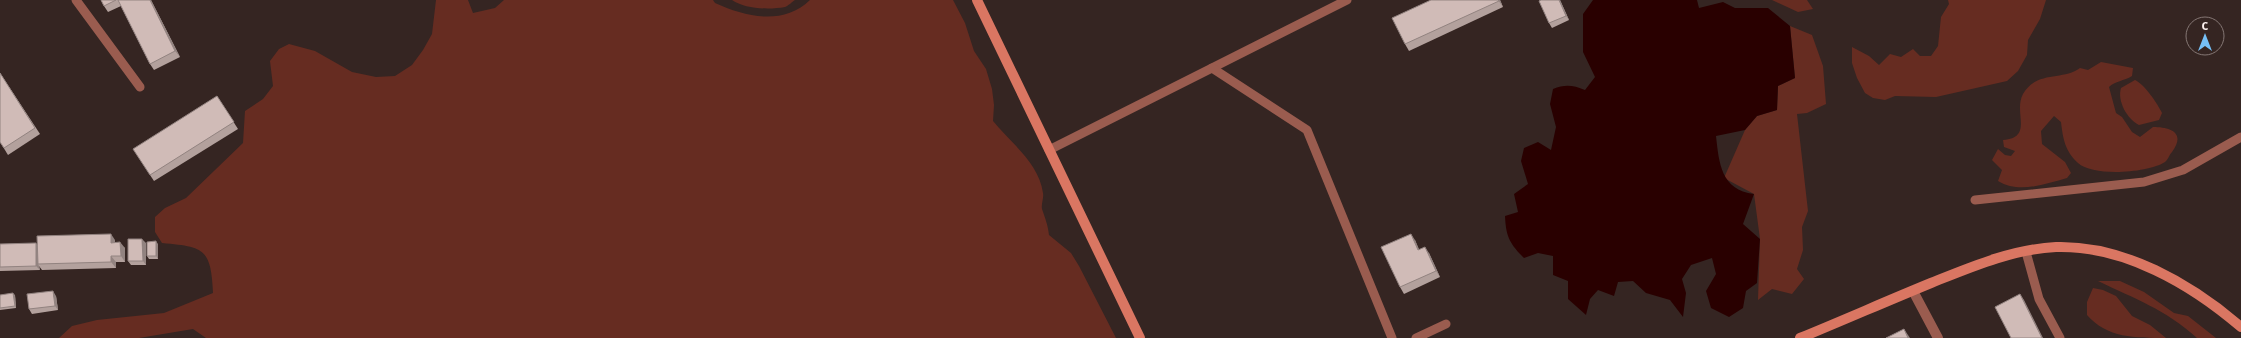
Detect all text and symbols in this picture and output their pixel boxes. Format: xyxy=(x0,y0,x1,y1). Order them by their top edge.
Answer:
north arrow xyxy=(2185,16,2225,56)
text: С xyxy=(2202,20,2209,33)

